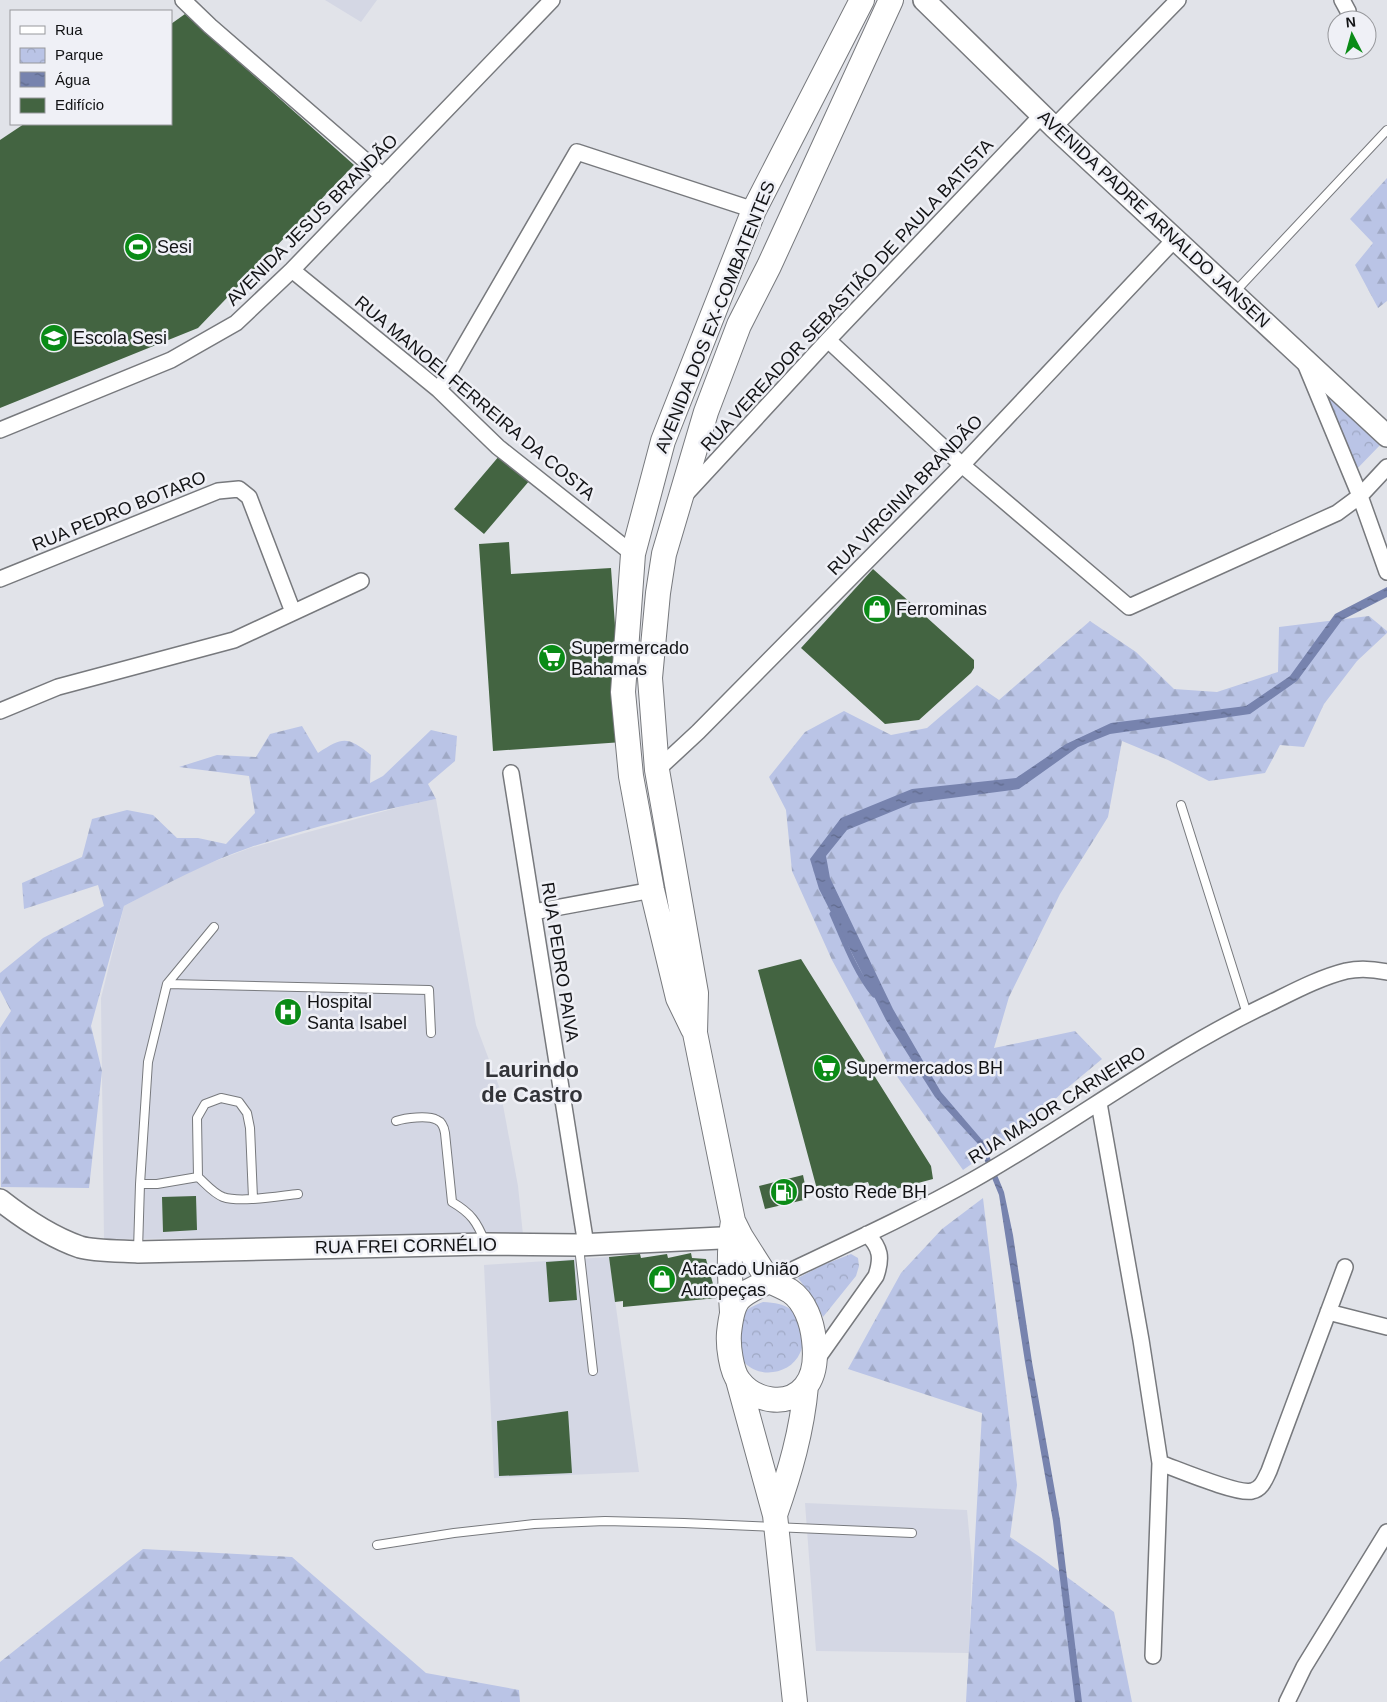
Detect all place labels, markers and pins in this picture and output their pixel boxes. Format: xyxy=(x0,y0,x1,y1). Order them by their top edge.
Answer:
sports icon: Sesi xyxy=(123,232,153,262)
place label: Sesi xyxy=(157,237,192,257)
school or university icon: Escola Sesi xyxy=(39,323,69,353)
place label: Escola Sesi xyxy=(73,328,167,348)
shop icon: Ferrominas xyxy=(862,594,892,624)
place label: Ferrominas xyxy=(896,599,987,619)
place label: Supermercado Bahamas xyxy=(571,638,689,679)
supermarket icon: Supermercado Bahamas xyxy=(537,643,567,673)
place label: Hospital Santa Isabel xyxy=(307,992,407,1033)
hospital icon: Hospital Santa Isabel xyxy=(273,997,303,1027)
supermarket icon: Supermercados BH xyxy=(812,1053,842,1083)
place label: Supermercados BH xyxy=(846,1058,1003,1078)
fuel station icon: Posto Rede BH xyxy=(769,1177,799,1207)
place label: Posto Rede BH xyxy=(803,1182,927,1202)
place label: Atacado União Autopeças xyxy=(681,1259,799,1300)
shop icon: Atacado União Autopeças xyxy=(647,1264,677,1294)

